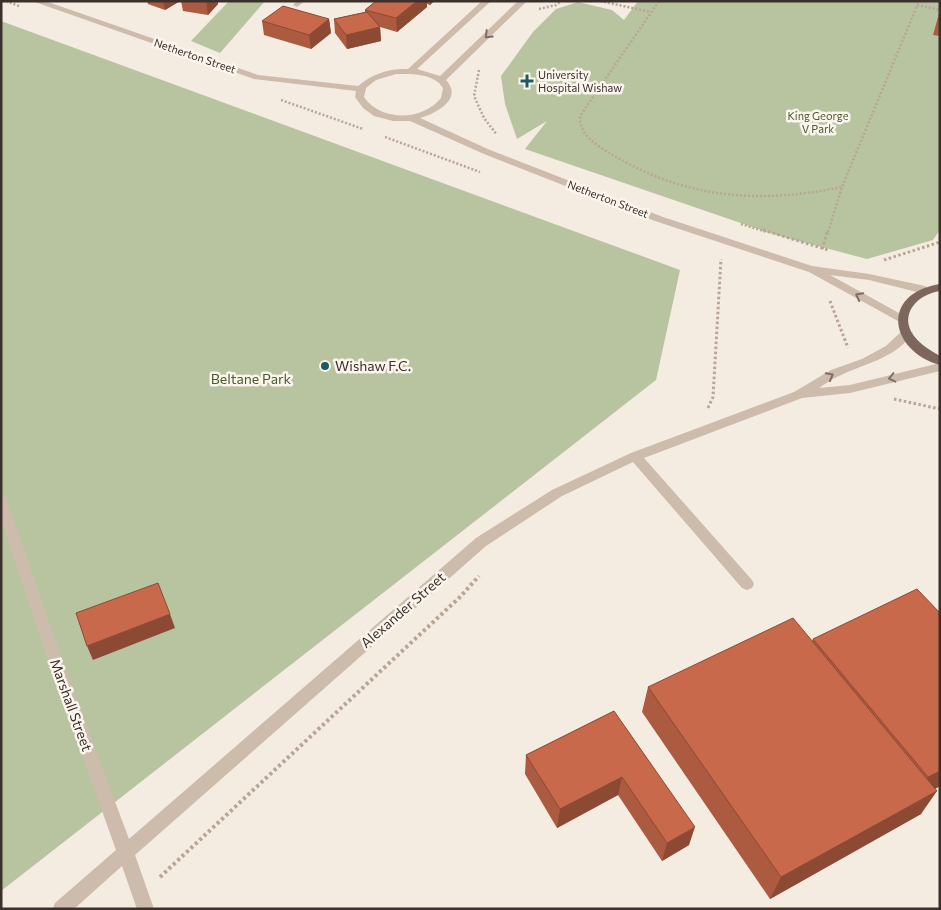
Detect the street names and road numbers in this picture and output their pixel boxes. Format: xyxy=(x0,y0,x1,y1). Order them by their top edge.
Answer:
street label: Netherton Street xyxy=(153,35,238,76)
street label: Netherton Street xyxy=(566,177,651,220)
street label: Alexander Street xyxy=(357,568,449,651)
street label: Marshall Street xyxy=(47,656,96,754)

